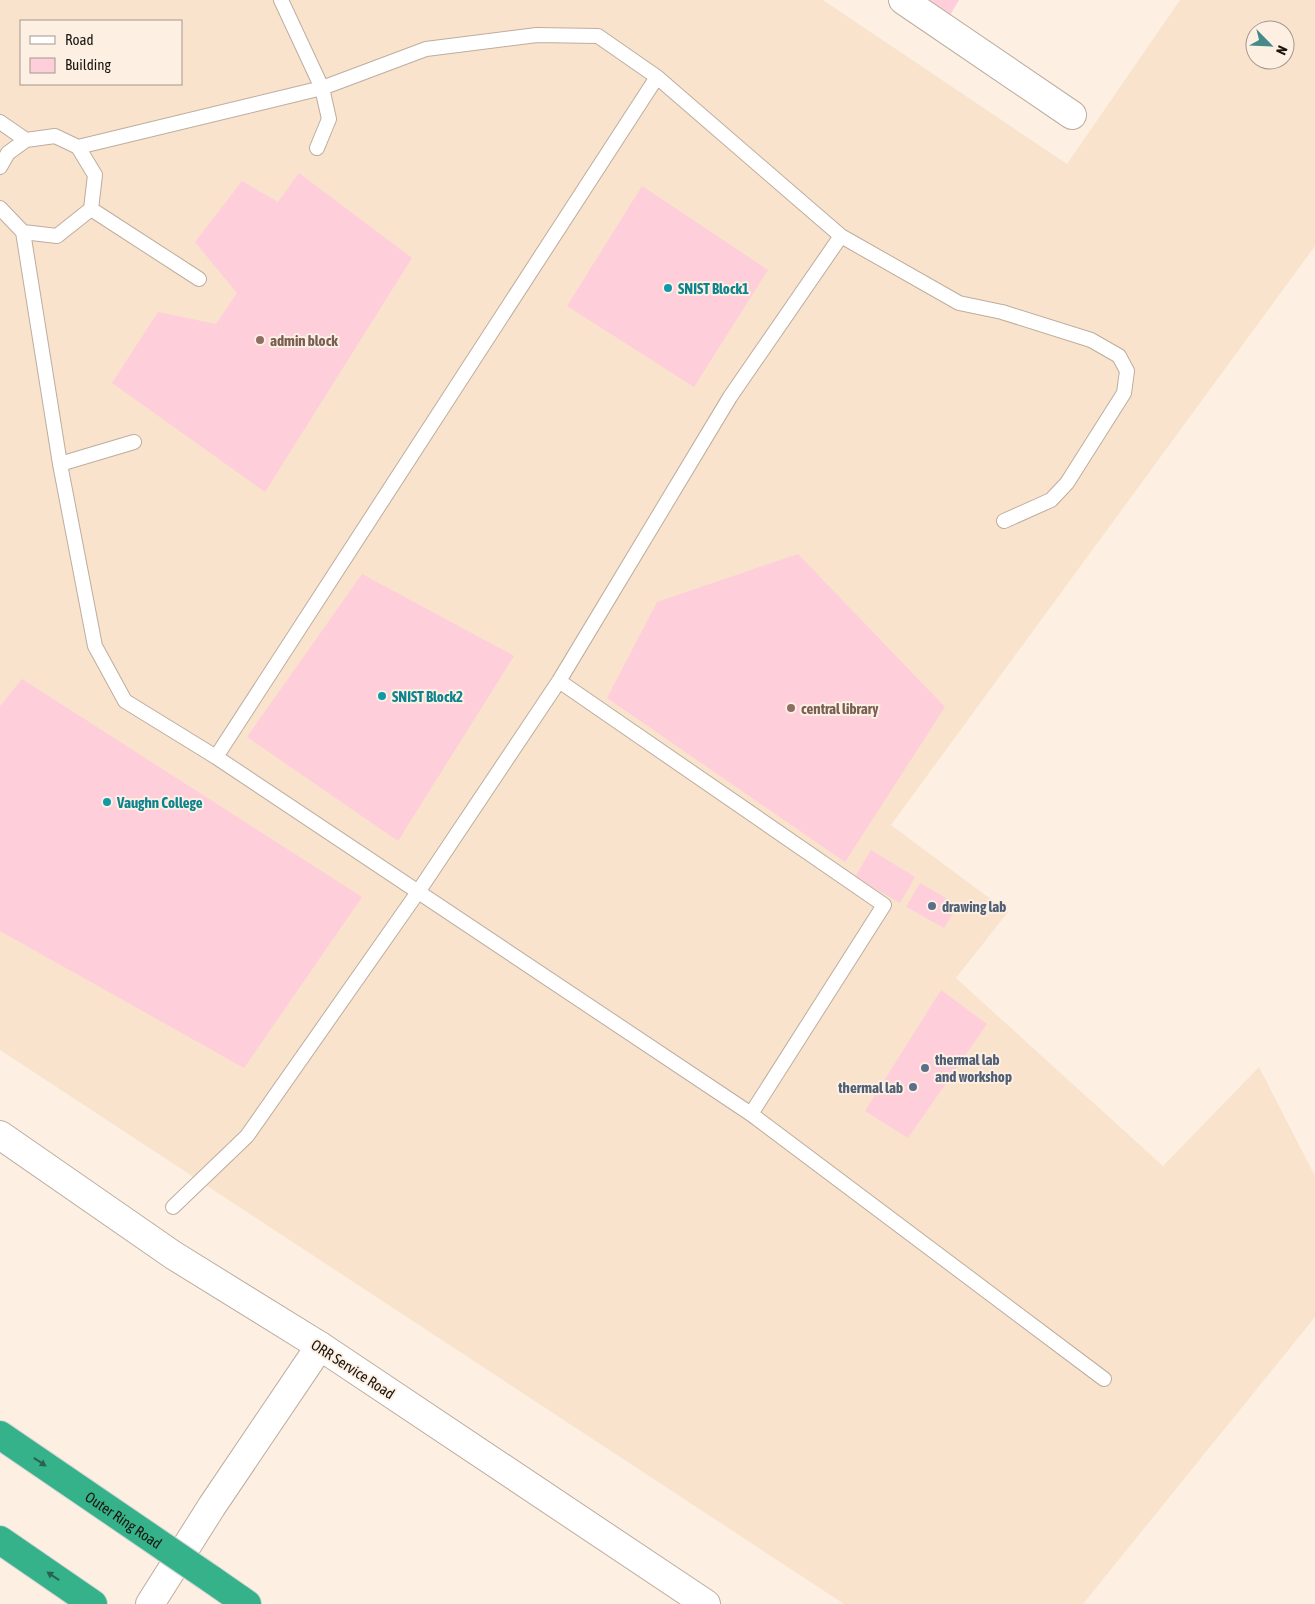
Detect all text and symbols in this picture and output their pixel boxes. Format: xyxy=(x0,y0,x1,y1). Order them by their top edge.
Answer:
legend xyxy=(20,20,182,85)
north arrow xyxy=(1245,20,1295,70)
text: Road xyxy=(65,31,94,48)
text: N xyxy=(1273,43,1291,57)
text: Building xyxy=(65,56,111,73)
place label: SNIST Block1 xyxy=(678,280,749,297)
marker: SNIST Block1 xyxy=(662,282,674,294)
place label: admin block xyxy=(270,332,338,349)
marker: admin block xyxy=(254,334,266,346)
place label: SNIST Block2 xyxy=(392,688,463,705)
marker: SNIST Block2 xyxy=(376,690,388,702)
place label: central library xyxy=(801,700,879,717)
marker: central library xyxy=(785,702,797,714)
place label: Vaughn College xyxy=(116,794,203,811)
marker: Vaughn College xyxy=(101,796,113,808)
place label: drawing lab xyxy=(942,898,1006,915)
marker: drawing lab xyxy=(926,900,938,912)
place label: thermal lab and workshop xyxy=(934,1051,1012,1085)
marker: thermal lab and workshop xyxy=(919,1062,931,1074)
place label: thermal lab xyxy=(837,1079,903,1096)
marker: thermal lab xyxy=(907,1081,919,1093)
street label: ORR Service Road xyxy=(308,1336,398,1402)
one-way arrow xyxy=(33,1458,47,1467)
street label: Outer Ring Road xyxy=(82,1487,165,1552)
one-way arrow xyxy=(46,1572,59,1581)

